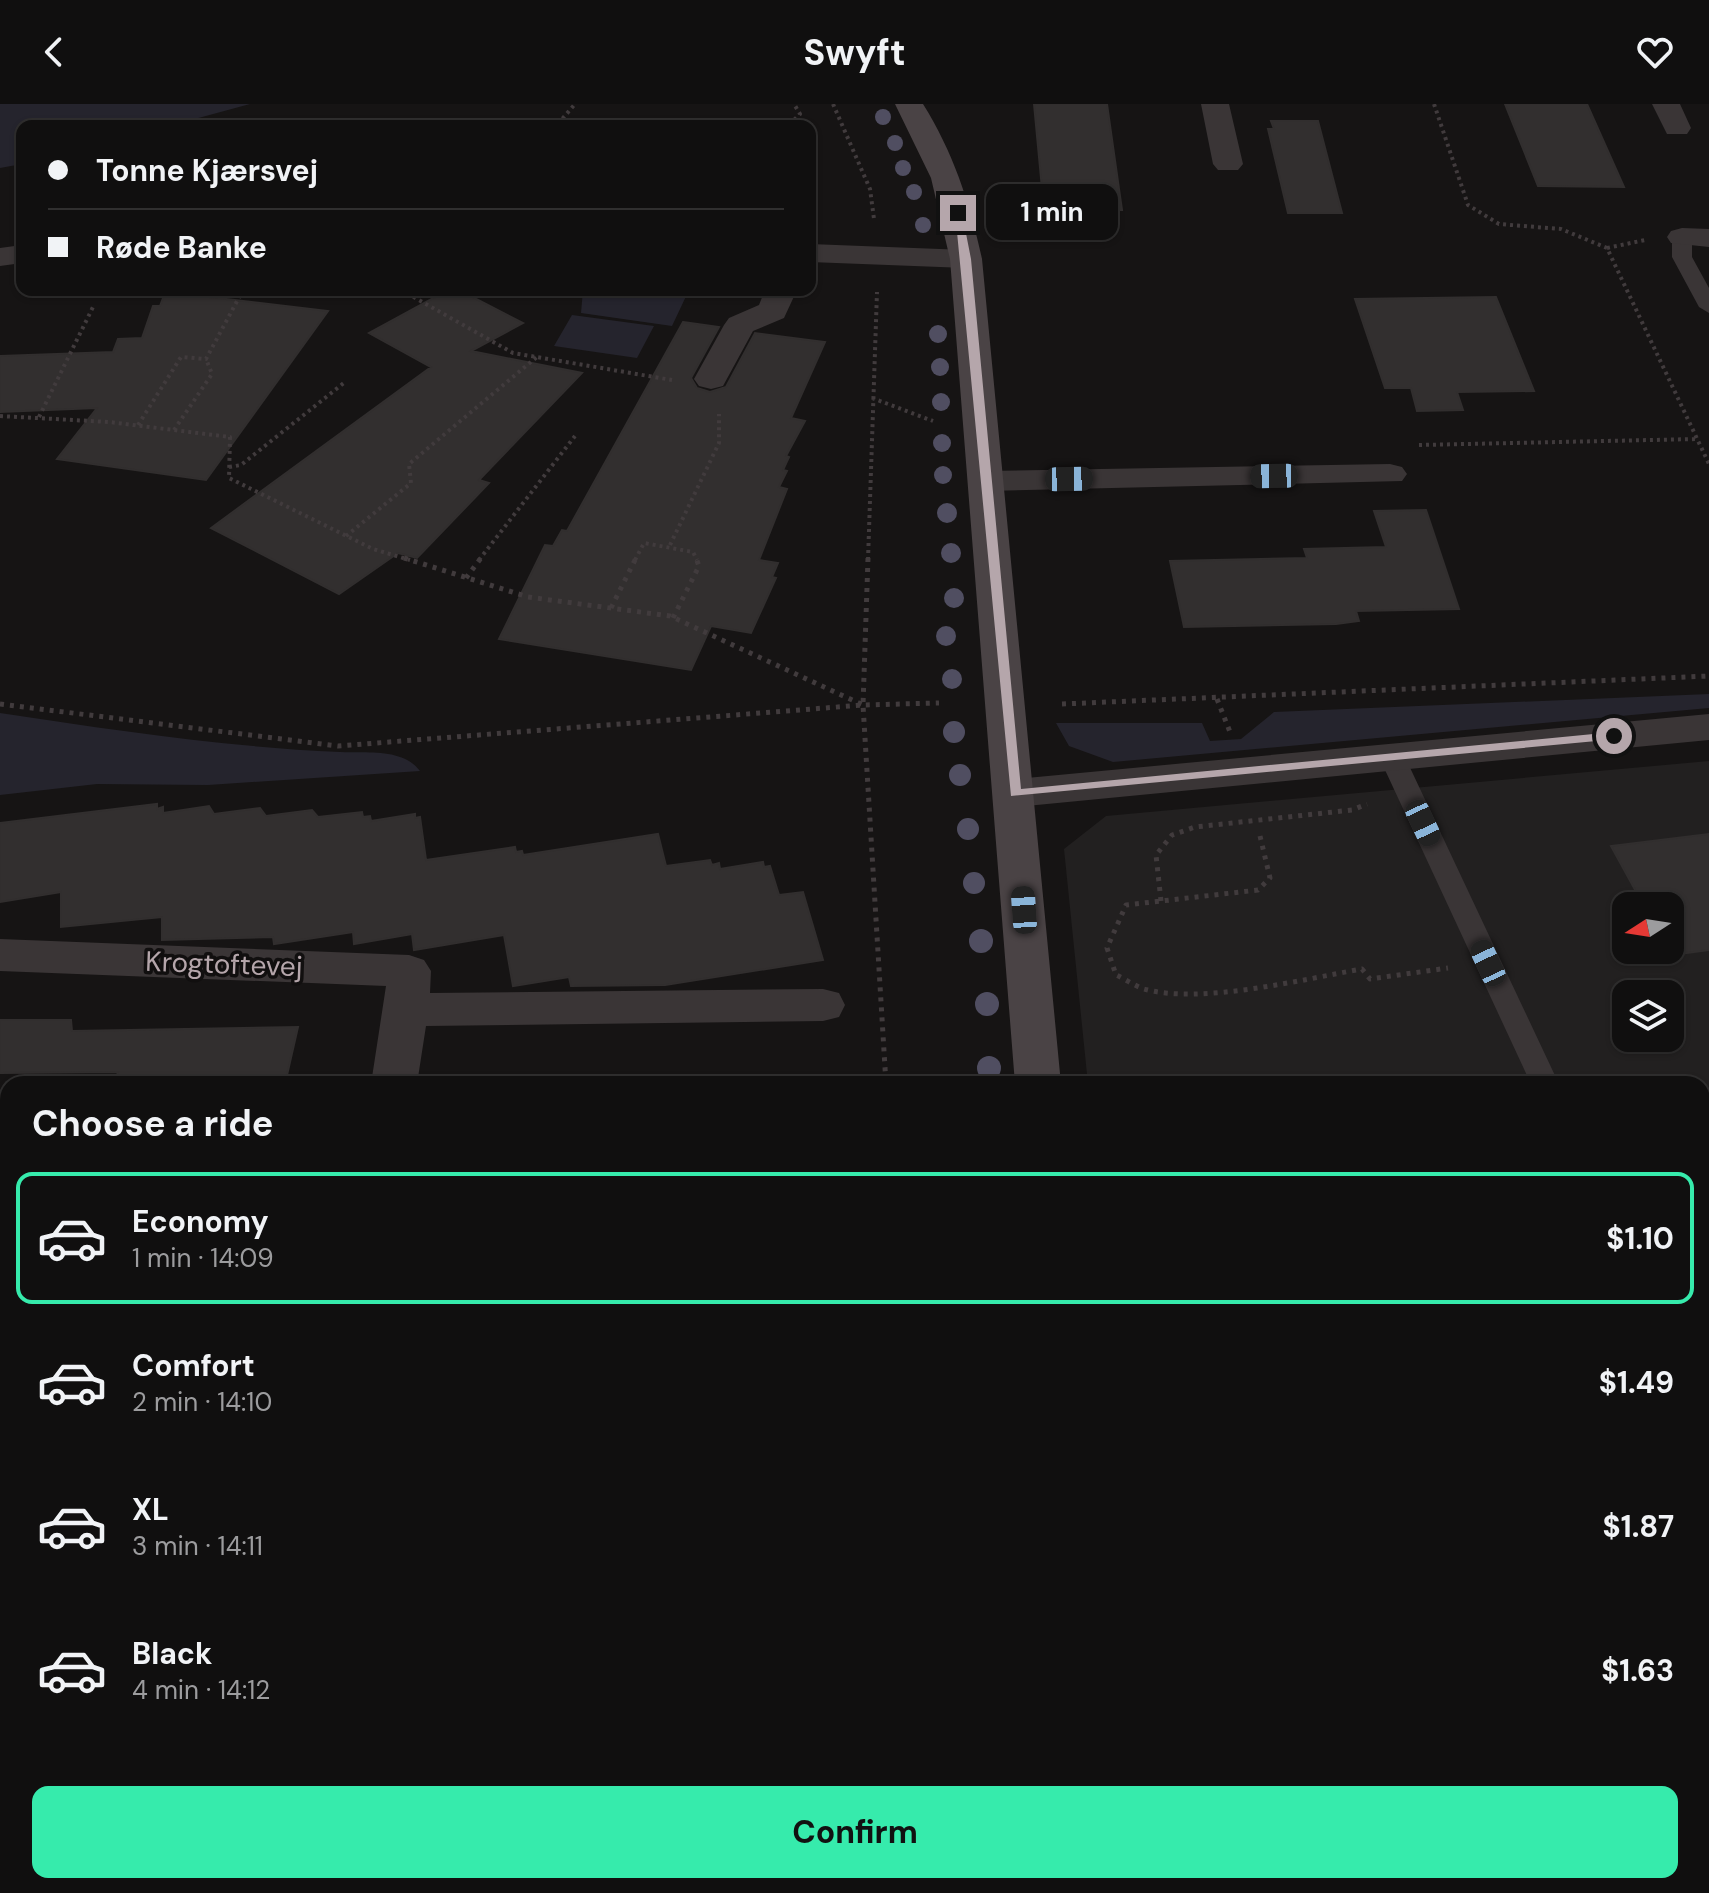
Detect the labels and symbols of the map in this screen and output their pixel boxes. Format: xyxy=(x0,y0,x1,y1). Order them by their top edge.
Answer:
callout: 1 min xyxy=(986,185,1118,241)
route end xyxy=(940,195,976,231)
car xyxy=(1250,464,1298,488)
car xyxy=(1045,467,1093,491)
route start xyxy=(1596,718,1632,754)
car xyxy=(1402,796,1444,850)
car xyxy=(1010,885,1038,935)
north arrow xyxy=(1612,892,1684,964)
car xyxy=(1467,936,1509,990)
street label: Krogtoftevej xyxy=(145,943,303,985)

